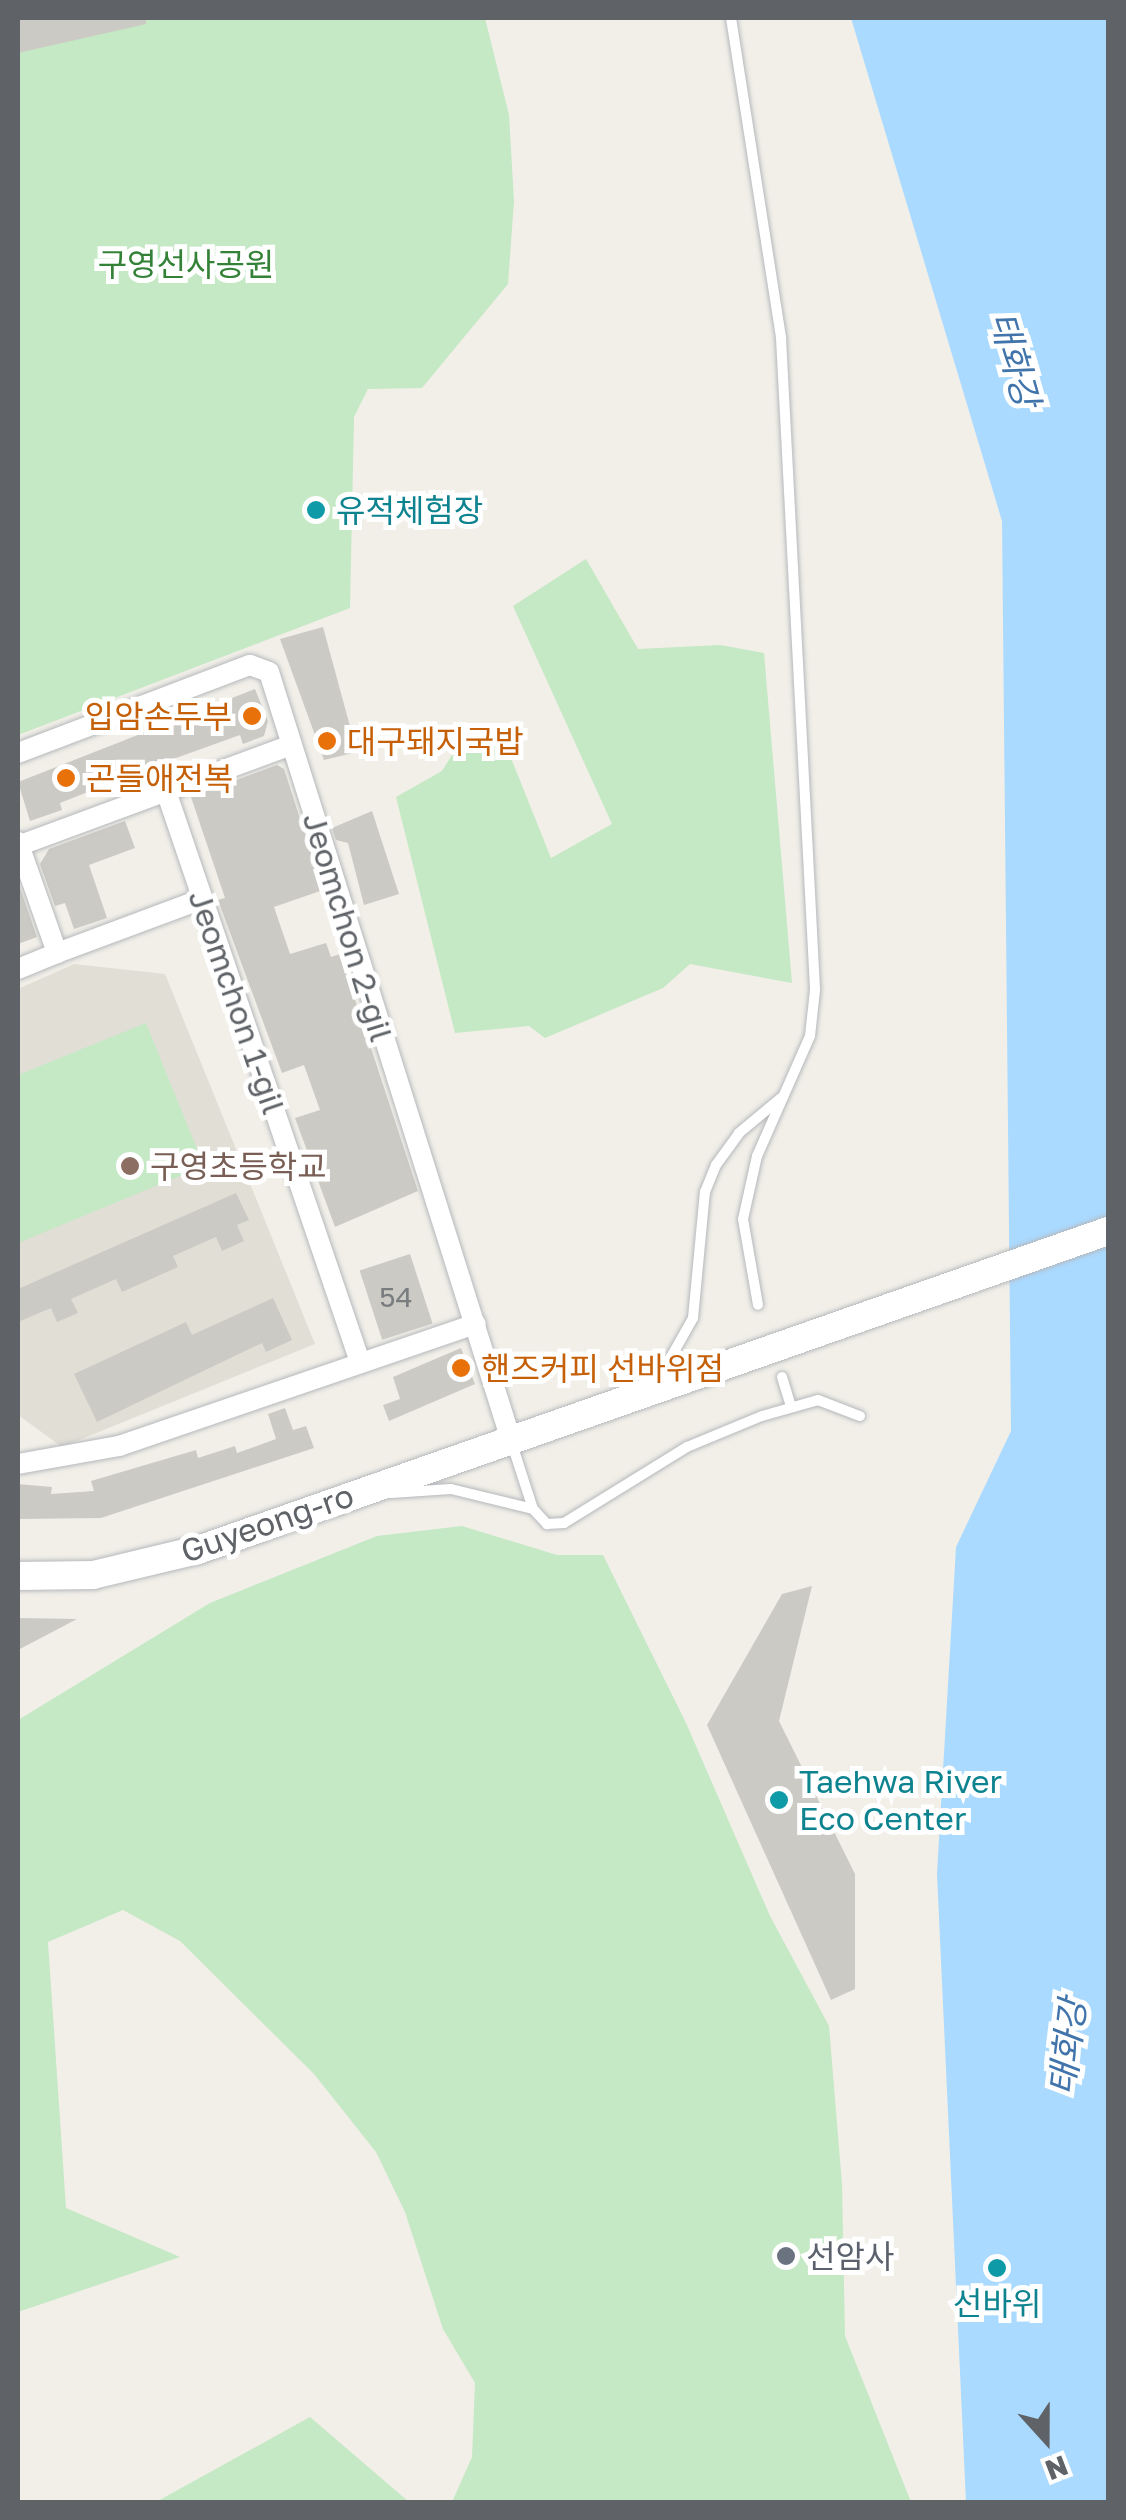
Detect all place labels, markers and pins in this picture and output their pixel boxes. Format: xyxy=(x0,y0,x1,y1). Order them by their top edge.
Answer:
place label: 유적체험장 xyxy=(336,491,483,529)
marker: 유적체험장 xyxy=(305,499,327,521)
place label: 입암손두부 xyxy=(85,697,232,735)
marker: 입암손두부 xyxy=(241,705,263,727)
place label: 대구돼지국밥 xyxy=(347,722,524,760)
marker: 대구돼지국밥 xyxy=(316,730,338,752)
place label: 곤들애전복 xyxy=(86,759,233,797)
marker: 곤들애전복 xyxy=(55,767,77,789)
place label: 구영초등학교 xyxy=(150,1147,327,1185)
marker: 구영초등학교 xyxy=(119,1155,141,1177)
place label: 핸즈커피 선바위점 xyxy=(481,1349,725,1387)
marker: 핸즈커피 선바위점 xyxy=(450,1357,472,1379)
place label: Taehwa River Eco Center xyxy=(799,1763,1002,1838)
marker: Taehwa River Eco Center xyxy=(768,1789,790,1811)
place label: 선암사 xyxy=(806,2237,894,2275)
marker: 선암사 xyxy=(775,2245,797,2267)
marker: 선바위 xyxy=(986,2257,1008,2279)
place label: 선바위 xyxy=(953,2284,1041,2322)

